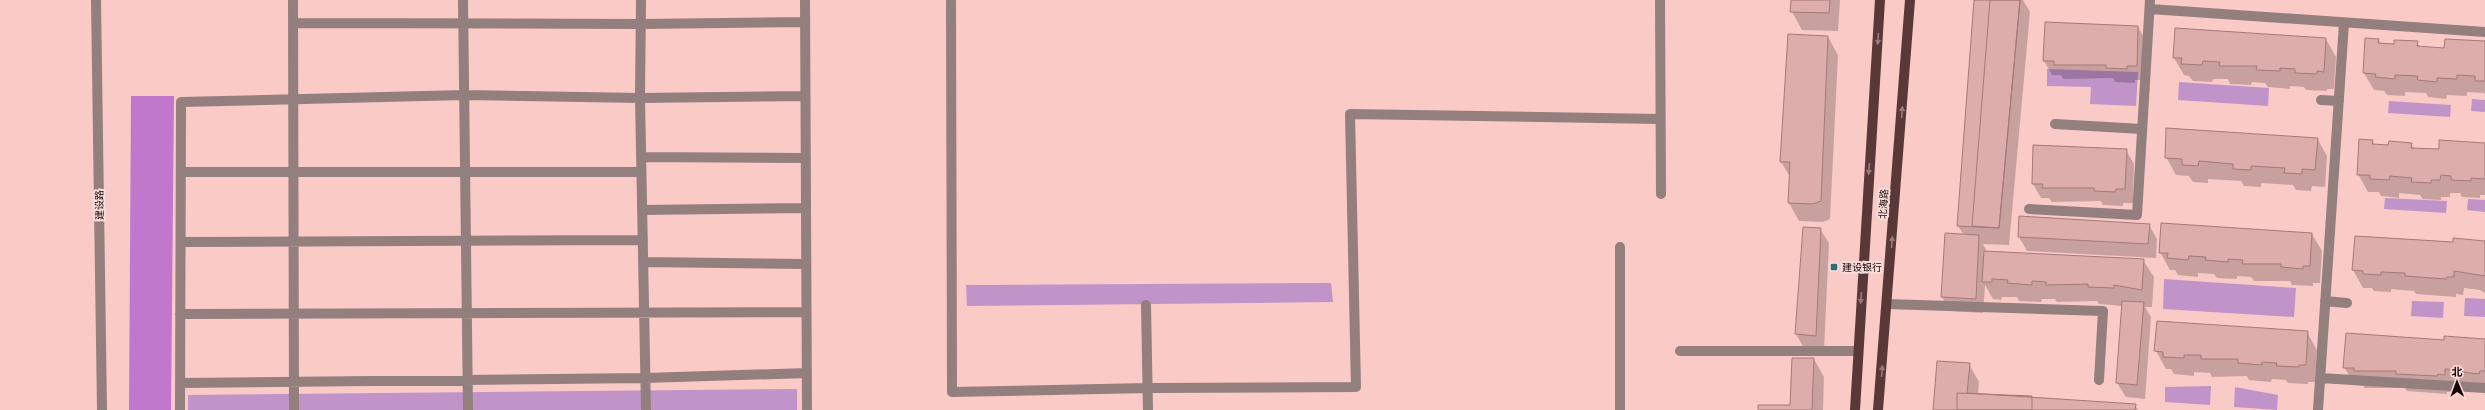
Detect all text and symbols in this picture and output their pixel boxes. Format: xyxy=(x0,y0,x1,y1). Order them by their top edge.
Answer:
one-way arrow xyxy=(1874,33,1881,45)
one-way arrow xyxy=(1898,106,1905,118)
one-way arrow xyxy=(1866,163,1873,175)
street label: 北海路 xyxy=(1877,189,1890,219)
street label: 建设路 xyxy=(94,190,105,220)
one-way arrow xyxy=(1888,236,1895,248)
marker: 建设银行 xyxy=(1829,262,1839,272)
place label: 建设银行 xyxy=(1842,262,1882,273)
one-way arrow xyxy=(1858,292,1865,304)
north arrow xyxy=(2437,362,2477,402)
one-way arrow xyxy=(1878,365,1885,377)
text: 北 xyxy=(2451,366,2462,379)

